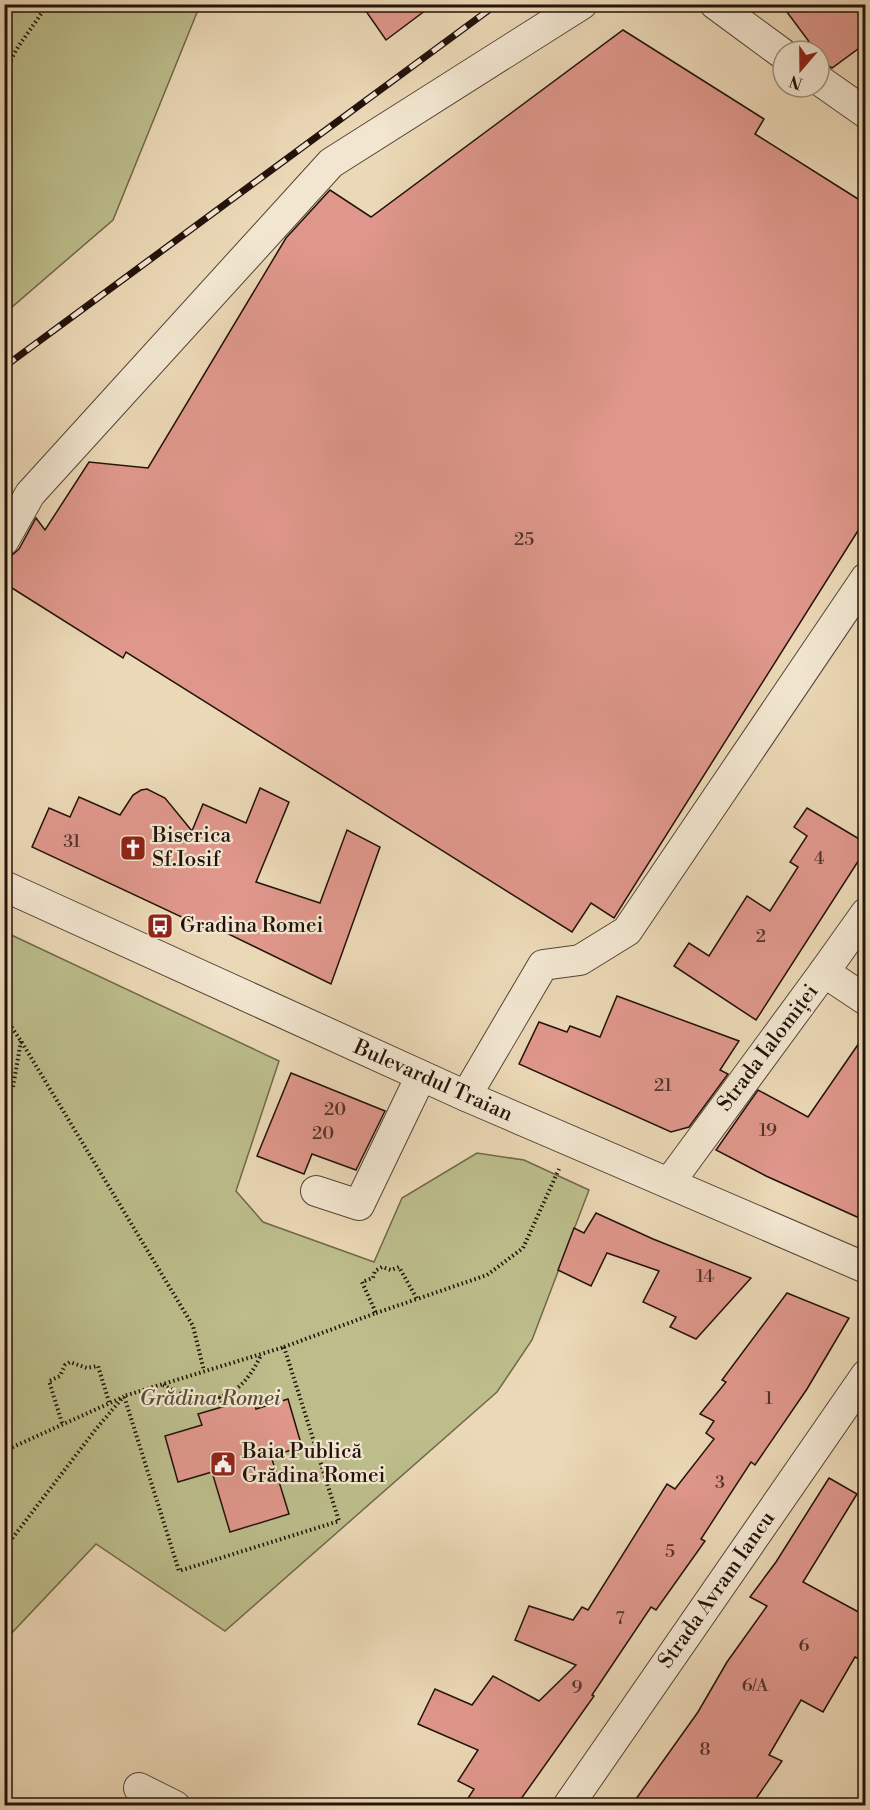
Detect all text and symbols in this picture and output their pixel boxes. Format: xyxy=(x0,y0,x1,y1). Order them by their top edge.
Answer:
north arrow xyxy=(771,39,831,99)
text: N xyxy=(787,70,806,94)
house number: 25 xyxy=(514,528,534,551)
place label: Biserica Sf.Iosif xyxy=(151,823,232,873)
house number: 31 xyxy=(63,830,81,853)
church icon: Biserica Sf.Iosif xyxy=(118,833,148,863)
house number: 4 xyxy=(814,847,825,870)
bus stop icon: Gradina Romei xyxy=(145,911,175,941)
place label: Gradina Romei xyxy=(180,913,324,939)
house number: 2 xyxy=(756,925,766,948)
street label: Strada Ialomiței xyxy=(712,979,824,1117)
street label: Bulevardul Traian xyxy=(349,1034,517,1128)
house number: 21 xyxy=(654,1074,672,1097)
house number: 20 xyxy=(324,1098,346,1121)
house number: 19 xyxy=(759,1119,777,1142)
house number: 20 xyxy=(312,1122,334,1145)
house number: 14 xyxy=(696,1265,714,1288)
park label: Grădina Romei xyxy=(140,1386,281,1412)
house number: 1 xyxy=(765,1387,773,1410)
place label: Baia Publică Grădina Romei xyxy=(241,1439,386,1489)
public building icon: Baia Publică Grădina Romei xyxy=(208,1449,238,1479)
house number: 3 xyxy=(715,1471,725,1494)
street label: Strada Avram Iancu xyxy=(653,1506,781,1674)
house number: 5 xyxy=(665,1540,675,1563)
house number: 7 xyxy=(615,1607,625,1630)
house number: 6 xyxy=(799,1634,810,1657)
house number: 6/A xyxy=(742,1674,769,1697)
house number: 9 xyxy=(572,1676,583,1699)
house number: 8 xyxy=(699,1738,711,1761)

